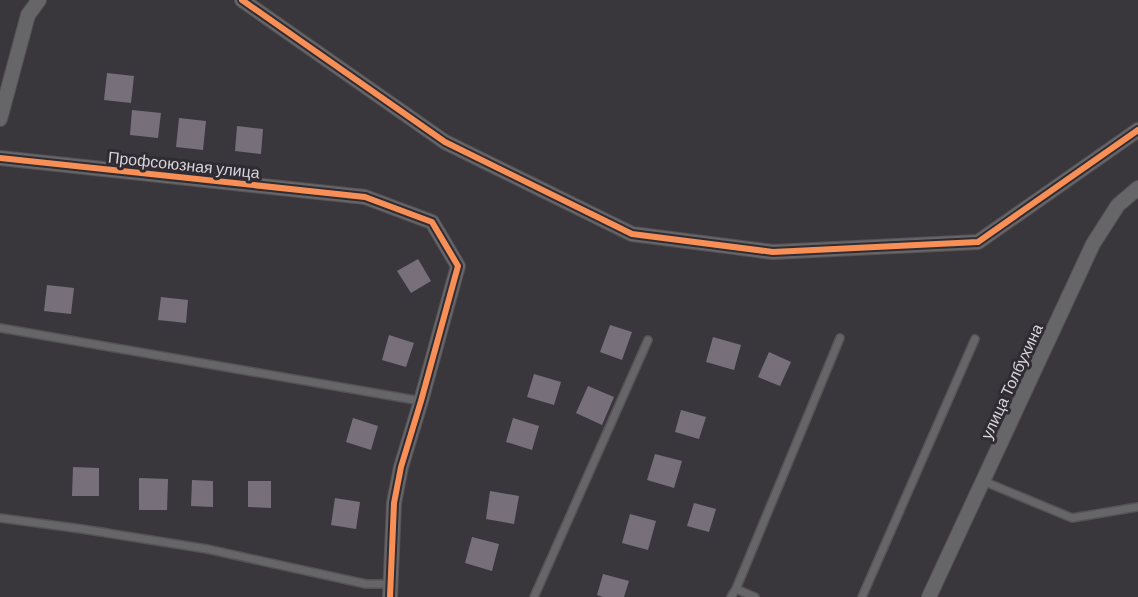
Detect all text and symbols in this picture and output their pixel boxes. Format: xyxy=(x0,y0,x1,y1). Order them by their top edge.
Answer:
street label: Профсоюзная улица xyxy=(107,147,261,181)
street label: улица Толбухина xyxy=(976,320,1046,442)

